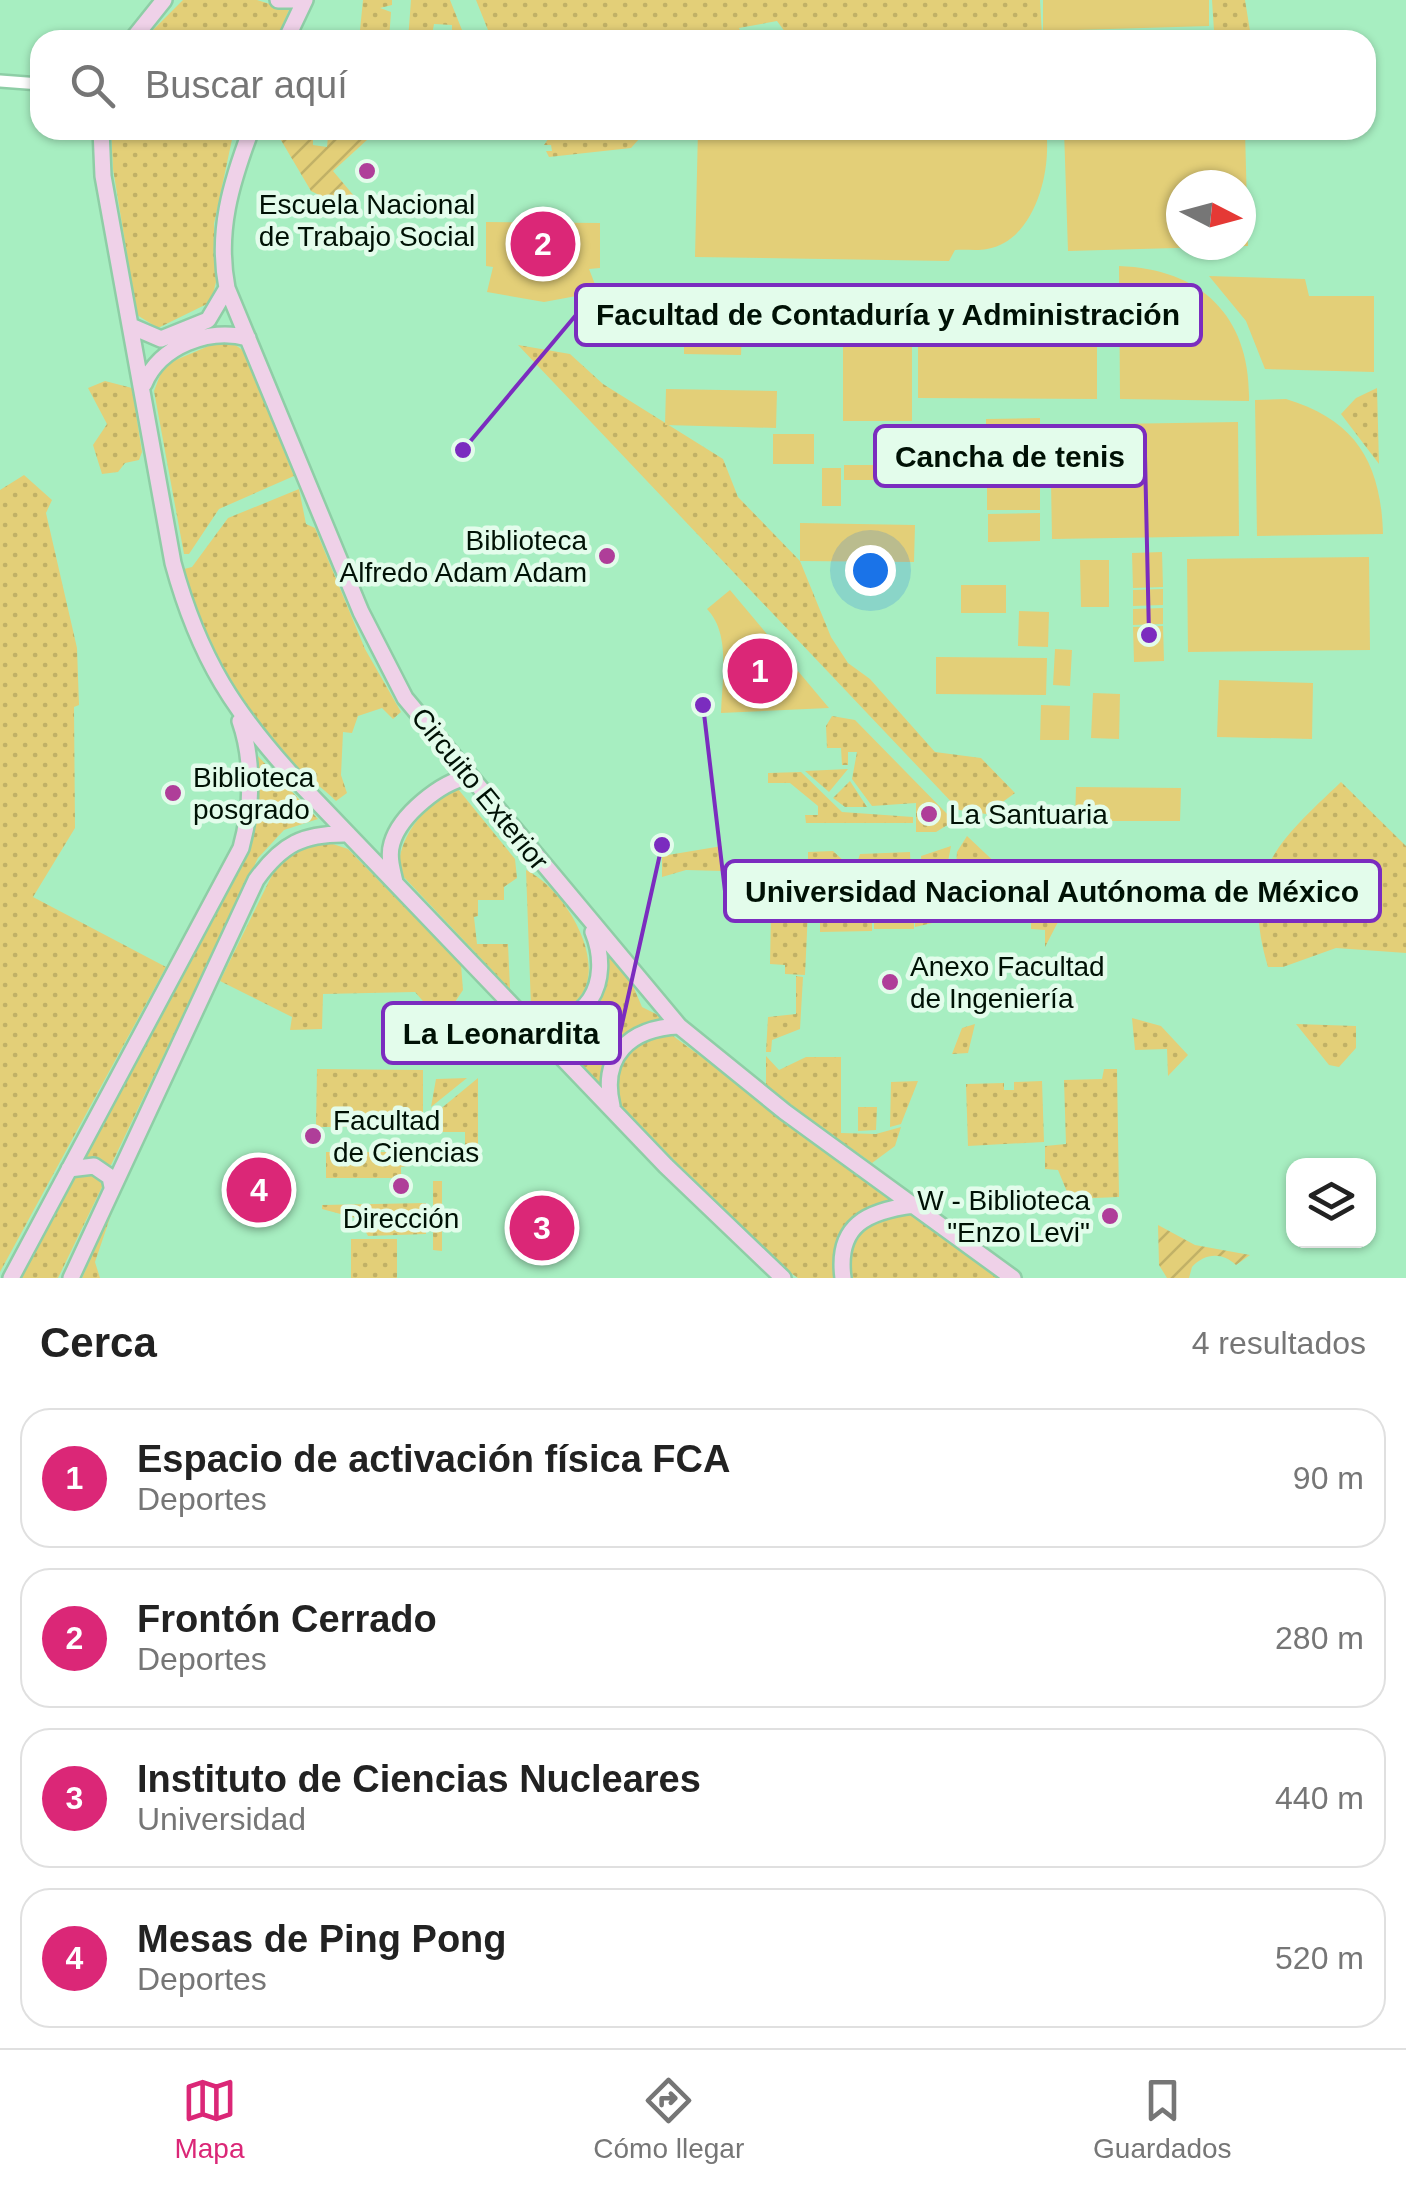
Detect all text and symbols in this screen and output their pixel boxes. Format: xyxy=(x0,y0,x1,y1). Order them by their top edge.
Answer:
search box xyxy=(30,30,1376,140)
icon: search xyxy=(65,58,120,113)
text: Buscar aquí xyxy=(145,64,348,106)
marker: Escuela Nacional de Trabajo Social xyxy=(356,160,378,182)
north arrow xyxy=(1166,170,1256,260)
place label: Escuela Nacional de Trabajo Social xyxy=(259,189,475,252)
pin: 2 xyxy=(510,206,576,282)
callout: Facultad de Contaduría y Administración xyxy=(576,285,1201,345)
text: Facultad de Contaduría y Administración xyxy=(596,298,1180,331)
callout: Cancha de tenis xyxy=(875,426,1145,486)
text: Cancha de tenis xyxy=(895,440,1125,473)
place label: Biblioteca Alfredo Adam Adam xyxy=(340,525,587,588)
marker: Biblioteca Alfredo Adam Adam xyxy=(596,545,618,567)
your location xyxy=(845,545,896,596)
pin: 1 xyxy=(728,634,792,708)
street label: Circuito Exterior xyxy=(405,702,555,876)
place label: Biblioteca posgrado xyxy=(193,762,315,825)
marker: Biblioteca posgrado xyxy=(162,782,184,804)
place label: La Santuaria xyxy=(949,799,1108,830)
marker: La Santuaria xyxy=(918,803,940,825)
callout: Universidad Nacional Autónoma de México xyxy=(725,861,1380,921)
text: Universidad Nacional Autónoma de México xyxy=(745,875,1359,908)
place label: Anexo Facultad de Ingeniería xyxy=(910,951,1105,1014)
marker: Anexo Facultad de Ingeniería xyxy=(879,971,901,993)
callout: La Leonardita xyxy=(383,1003,620,1063)
text: La Leonardita xyxy=(403,1017,600,1050)
place label: Facultad de Ciencias xyxy=(333,1105,479,1168)
marker: Facultad de Ciencias xyxy=(302,1125,324,1147)
pin: 4 xyxy=(226,1152,292,1228)
map controls xyxy=(1286,1158,1376,1248)
button: layers xyxy=(1286,1158,1376,1248)
marker: Dirección xyxy=(390,1175,412,1197)
place label: W - Biblioteca "Enzo Levi" xyxy=(917,1185,1090,1248)
pin: 3 xyxy=(510,1190,574,1266)
place label: Dirección xyxy=(343,1203,459,1234)
marker: W - Biblioteca "Enzo Levi" xyxy=(1099,1205,1121,1227)
text: Cerca xyxy=(40,1319,157,1366)
text: 4 resultados xyxy=(1192,1325,1366,1361)
text: Espacio de activación física FCA xyxy=(137,1438,730,1480)
text: 1 xyxy=(66,1460,83,1496)
text: 90 m xyxy=(1293,1460,1364,1496)
text: Deportes xyxy=(137,1481,267,1517)
text: Frontón Cerrado xyxy=(137,1598,437,1640)
text: 2 xyxy=(66,1620,83,1656)
text: 280 m xyxy=(1275,1620,1364,1656)
text: Deportes xyxy=(137,1641,267,1677)
text: Instituto de Ciencias Nucleares xyxy=(137,1758,701,1800)
text: 3 xyxy=(66,1780,83,1816)
text: 440 m xyxy=(1275,1780,1364,1816)
text: Universidad xyxy=(137,1801,306,1837)
text: Mesas de Ping Pong xyxy=(137,1918,507,1960)
text: 4 xyxy=(66,1940,83,1976)
text: 520 m xyxy=(1275,1940,1364,1976)
text: Deportes xyxy=(137,1961,267,1997)
tab: Mapa xyxy=(174,2073,244,2165)
tab: Cómo llegar xyxy=(593,2073,744,2165)
tab: Guardados xyxy=(1093,2073,1232,2165)

